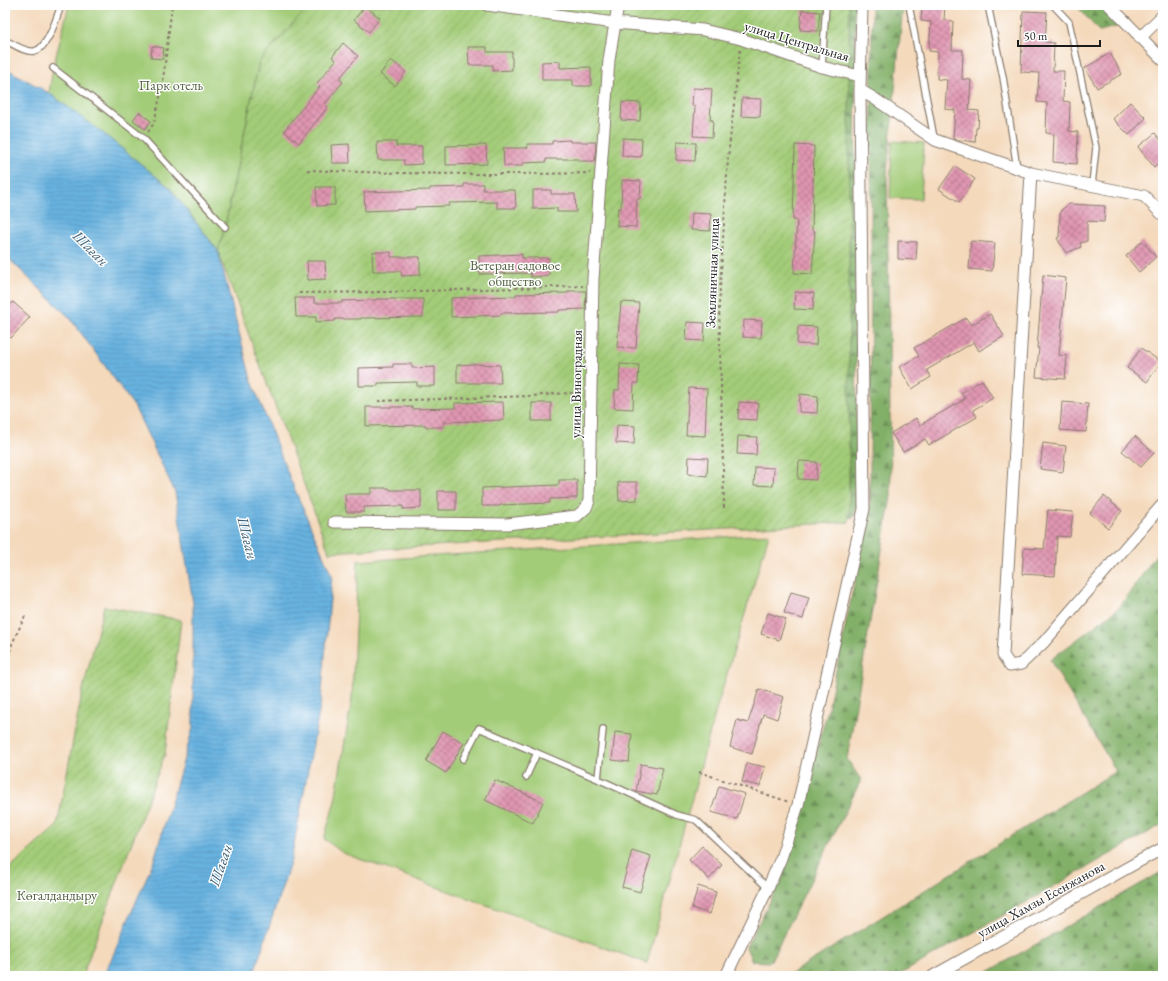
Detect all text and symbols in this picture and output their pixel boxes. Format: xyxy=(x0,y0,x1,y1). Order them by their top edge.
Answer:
street label: улица Центральная xyxy=(742,16,852,66)
scale bar xyxy=(1018,22,1100,48)
text: 50 m xyxy=(1024,28,1048,44)
park label: Парк отель xyxy=(139,76,204,94)
street label: Земляничная улица xyxy=(701,217,723,328)
water label: Шаған xyxy=(68,225,113,270)
park label: Ветеран садовое общество xyxy=(470,256,561,290)
street label: улица Виноградная xyxy=(566,330,586,438)
water label: Шаған xyxy=(233,514,262,561)
water label: Шаған xyxy=(204,841,236,889)
street label: улица Хамзы Есенжанова xyxy=(974,856,1108,942)
park label: Көгалдандыру xyxy=(17,886,98,904)

